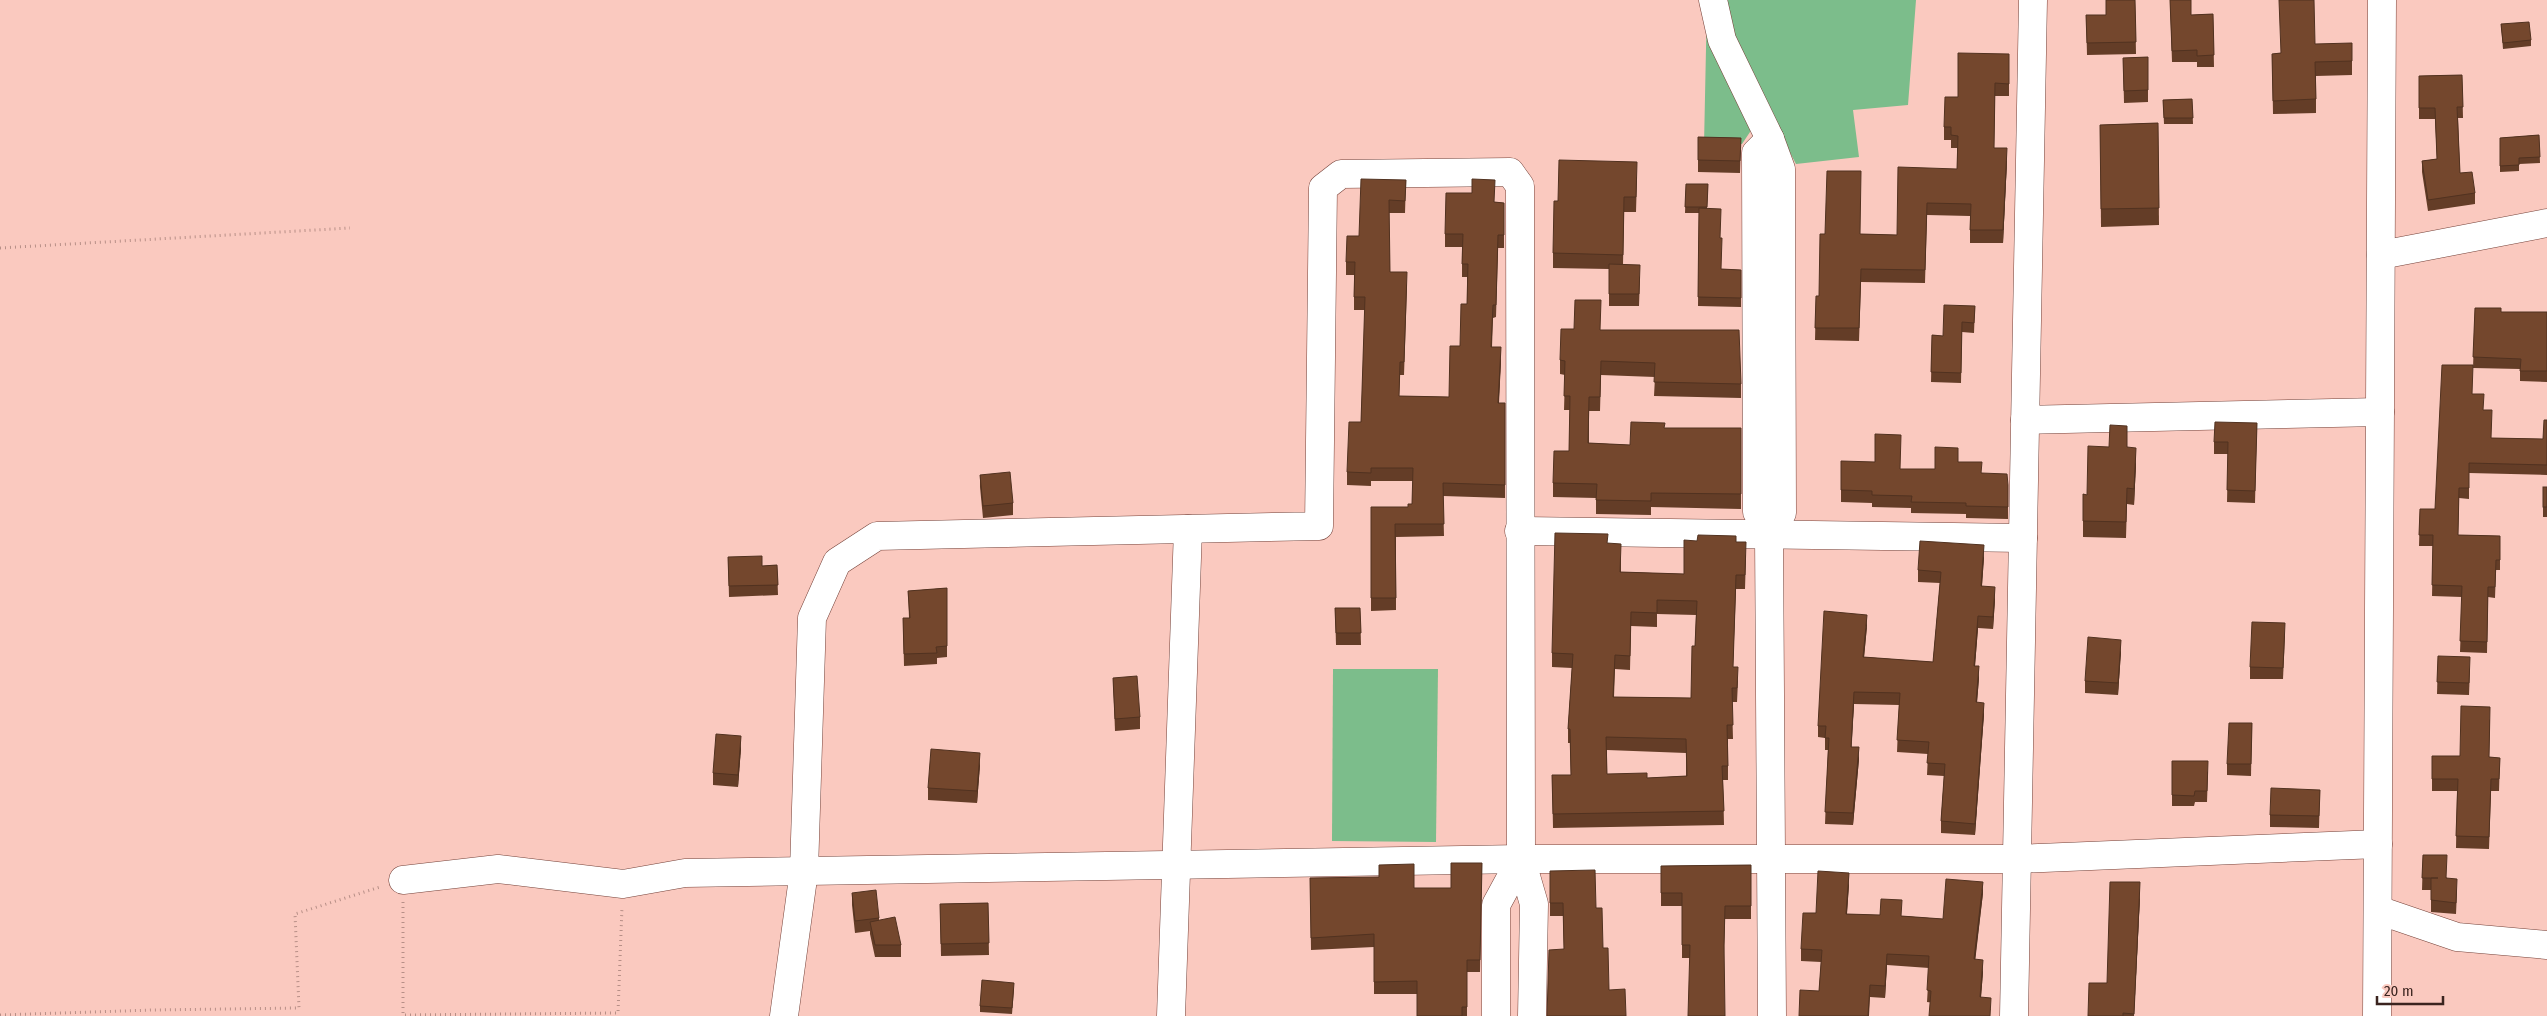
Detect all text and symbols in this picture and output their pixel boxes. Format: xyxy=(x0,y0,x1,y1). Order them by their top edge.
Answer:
scale bar xyxy=(2377,974,2443,1006)
text: 20 m xyxy=(2384,982,2414,1000)

